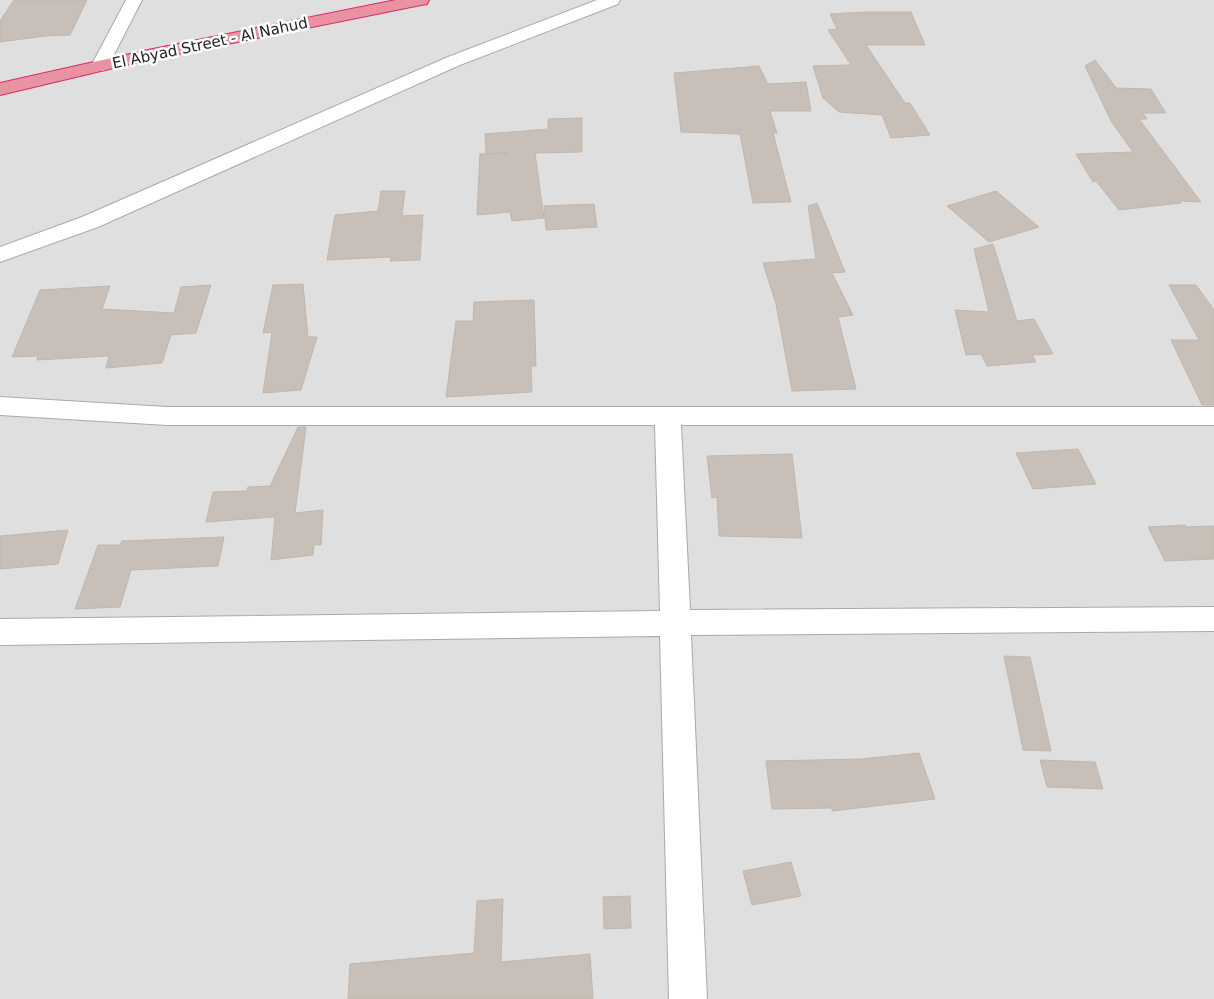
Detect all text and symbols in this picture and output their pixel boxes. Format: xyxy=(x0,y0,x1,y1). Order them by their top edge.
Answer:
street label: El Abyad Street - Al Nahud xyxy=(111,13,309,73)

